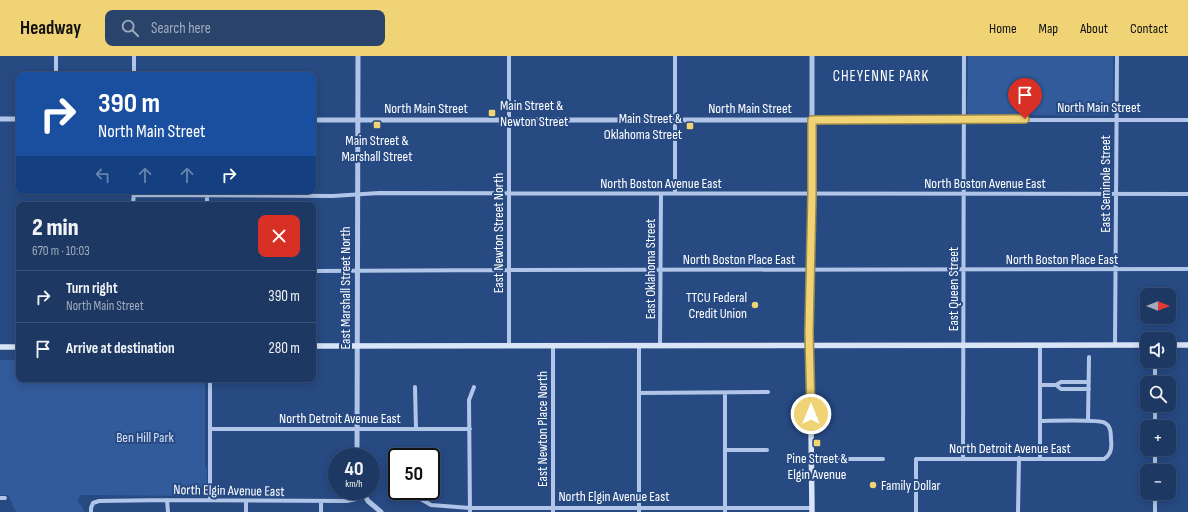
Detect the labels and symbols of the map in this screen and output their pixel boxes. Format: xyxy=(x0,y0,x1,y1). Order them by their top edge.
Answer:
district label: CHEYENNE PARK xyxy=(833,67,929,86)
pin xyxy=(1008,78,1042,119)
place label: Main Street & Newton Street xyxy=(500,97,568,130)
street label: North Main Street xyxy=(1057,99,1141,116)
street label: North Main Street xyxy=(384,100,468,117)
street label: North Main Street xyxy=(708,100,792,117)
marker: Main Street & Newton Street xyxy=(487,108,497,118)
place label: Main Street & Oklahoma Street xyxy=(604,110,682,143)
marker: Main Street & Marshall Street xyxy=(372,120,382,130)
marker: Main Street & Oklahoma Street xyxy=(685,121,695,131)
place label: Main Street & Marshall Street xyxy=(342,132,412,165)
street label: East Seminole Street xyxy=(1097,135,1114,233)
street label: East Newton Street North xyxy=(490,173,507,293)
street label: North Boston Avenue East xyxy=(600,175,722,192)
street label: North Boston Avenue East xyxy=(924,175,1046,192)
street label: East Oklahoma Street xyxy=(642,219,659,319)
street label: East Marshall Street North xyxy=(337,227,354,350)
street label: East Queen Street xyxy=(945,247,962,331)
street label: North Boston Place East xyxy=(683,251,795,268)
street label: North Boston Place East xyxy=(1006,251,1118,268)
north arrow xyxy=(1140,288,1176,324)
place label: TTCU Federal Credit Union xyxy=(686,289,747,322)
marker: TTCU Federal Credit Union xyxy=(750,300,760,310)
street label: East Newton Place North xyxy=(534,371,551,487)
position arrow xyxy=(790,393,832,435)
street label: North Detroit Avenue East xyxy=(279,410,401,427)
park label: Ben Hill Park xyxy=(116,429,175,446)
marker: Pine Street & Elgin Avenue xyxy=(812,438,822,448)
street label: North Detroit Avenue East xyxy=(949,440,1071,457)
speed limit sign: 50 xyxy=(388,448,440,500)
place label: Pine Street & Elgin Avenue xyxy=(786,450,848,483)
place label: Family Dollar xyxy=(881,477,941,494)
marker: Family Dollar xyxy=(868,480,878,490)
street label: North Elgin Avenue East xyxy=(173,481,285,500)
street label: North Elgin Avenue East xyxy=(558,488,670,505)

